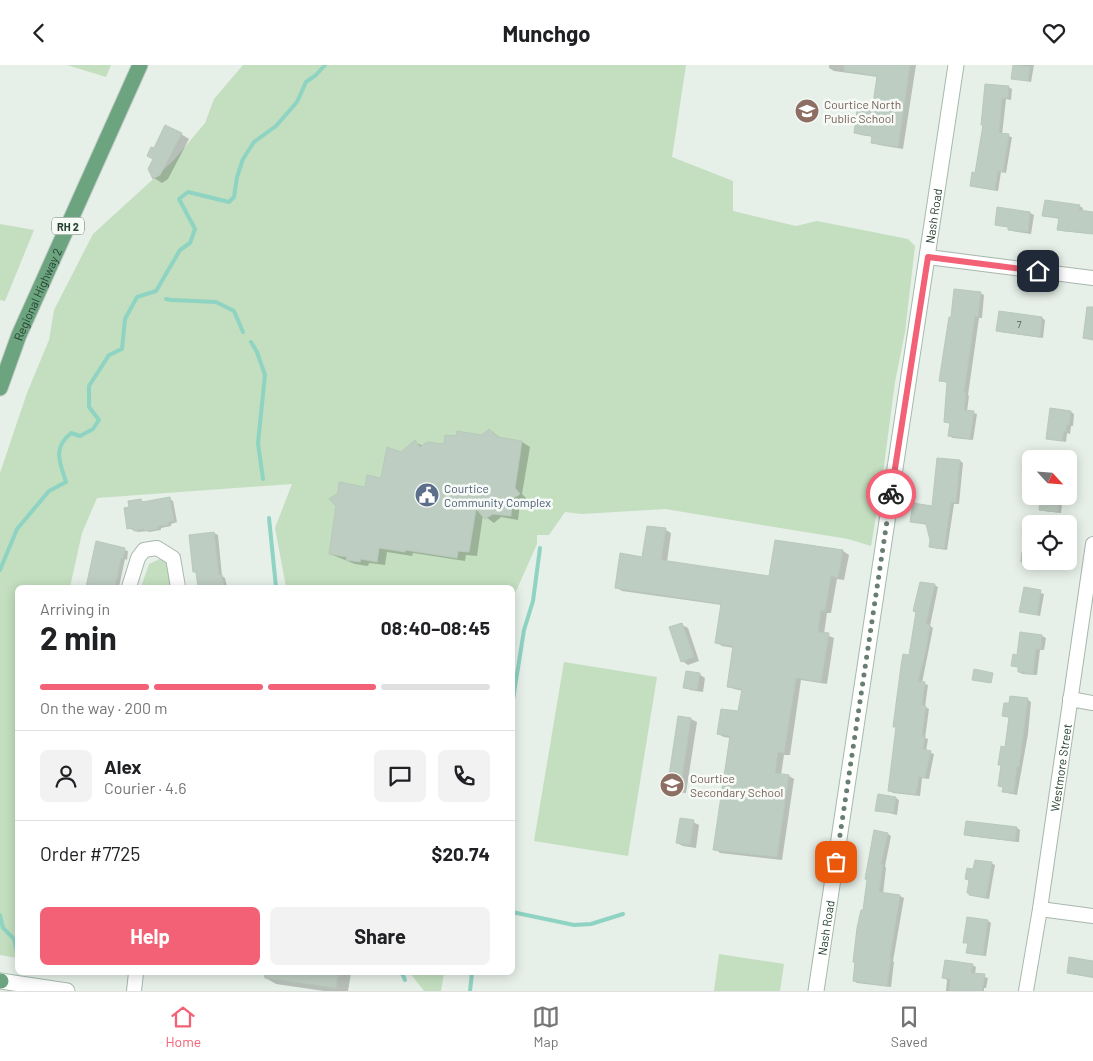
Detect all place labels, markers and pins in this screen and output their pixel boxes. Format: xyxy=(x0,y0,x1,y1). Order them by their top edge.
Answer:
place label: Courtice North Public School xyxy=(824,97,901,125)
school or university icon: Courtice North Public School xyxy=(794,98,820,124)
pin xyxy=(1017,250,1059,292)
place label: Courtice Community Complex xyxy=(444,481,551,509)
public building icon: Courtice Community Complex xyxy=(414,482,440,508)
place label: Courtice Secondary School xyxy=(690,771,783,799)
school or university icon: Courtice Secondary School xyxy=(659,772,685,798)
pin xyxy=(815,841,857,883)

